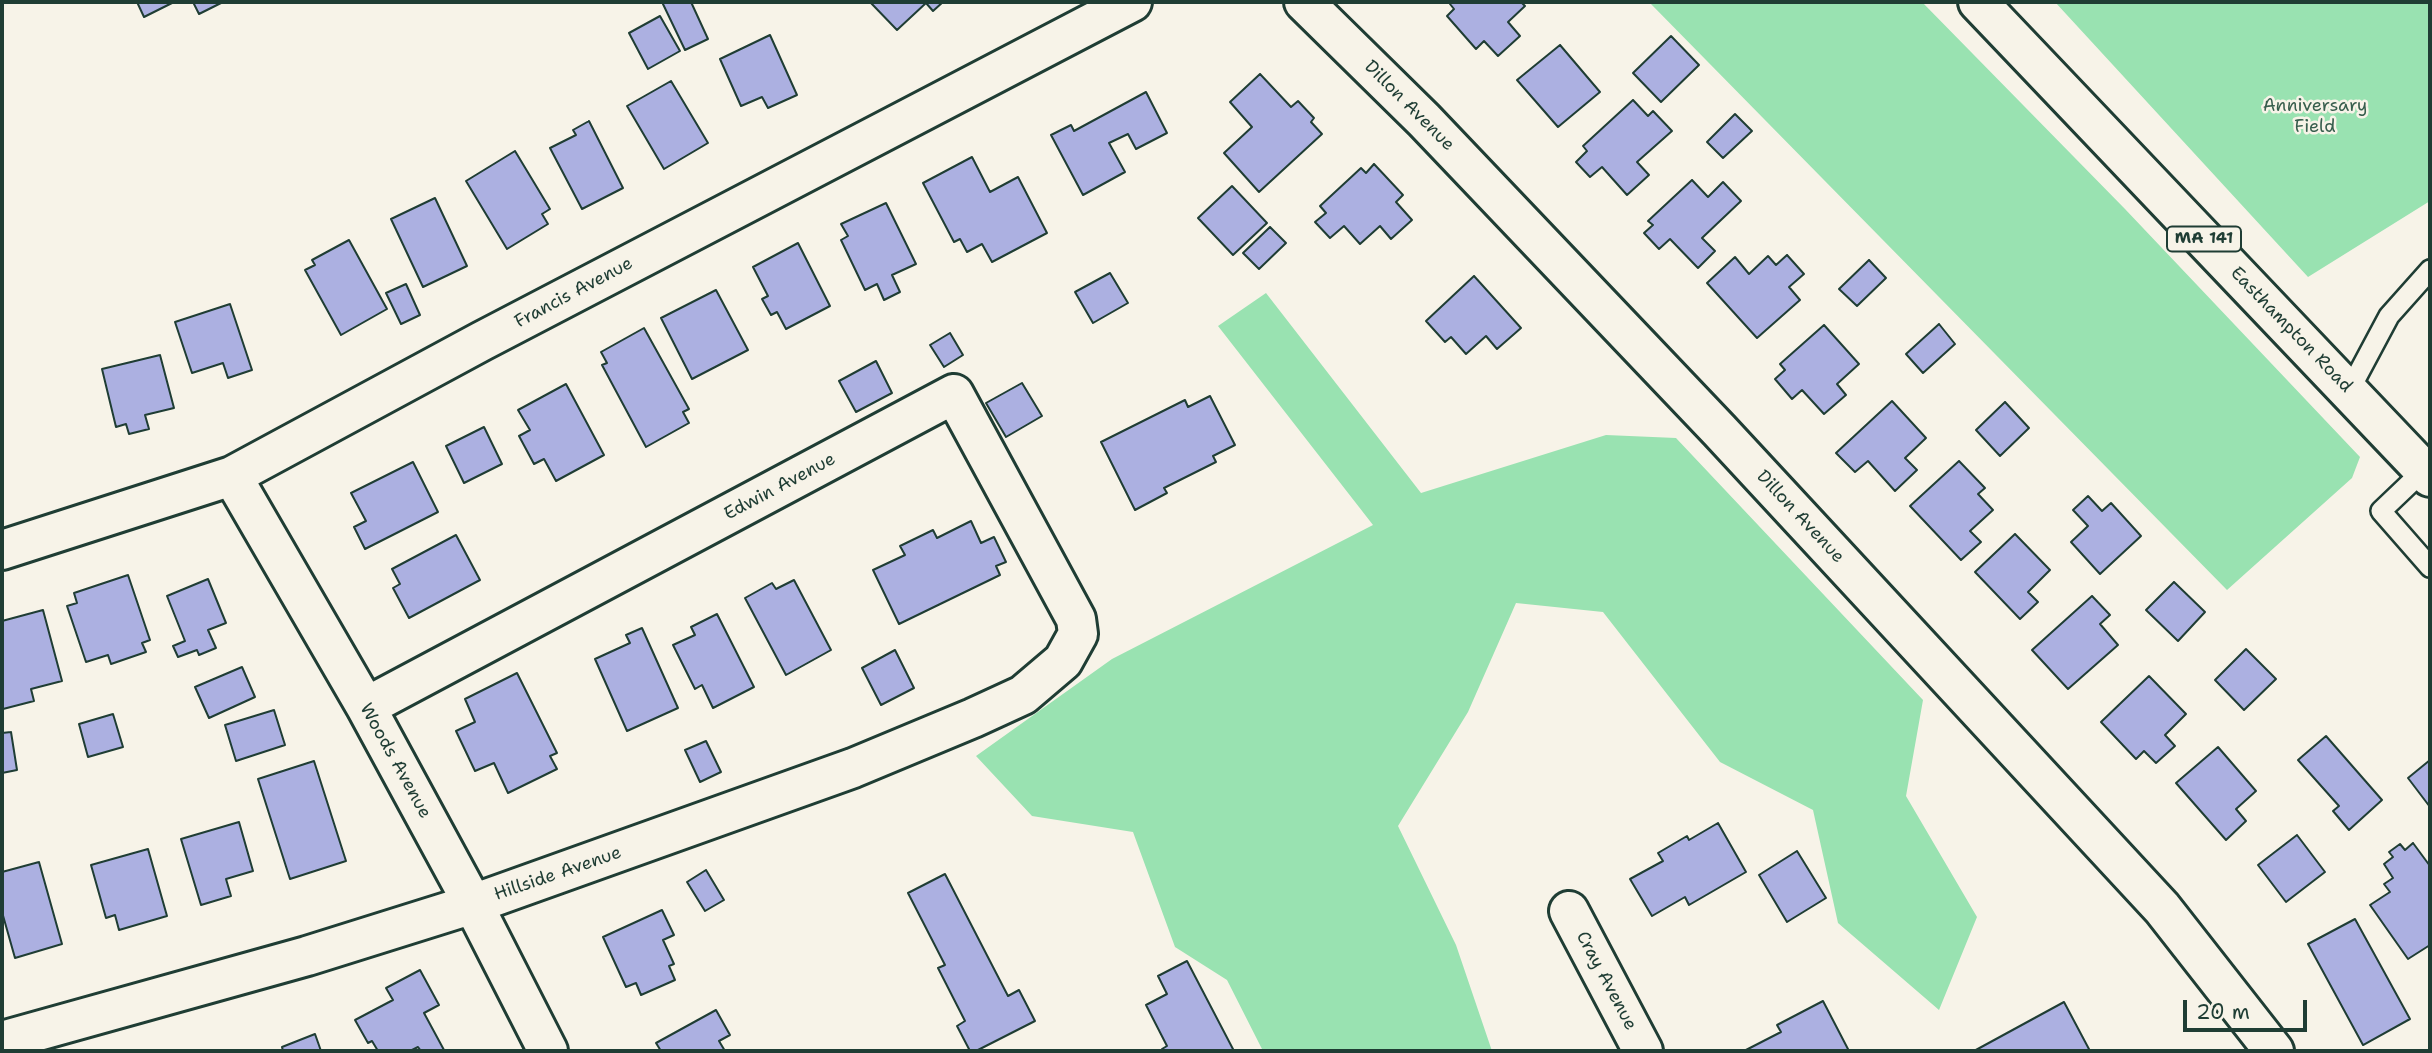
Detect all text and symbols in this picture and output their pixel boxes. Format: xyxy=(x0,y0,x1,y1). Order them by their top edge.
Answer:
street label: Dillon Avenue xyxy=(1359,56,1459,156)
park label: Anniversary Field xyxy=(2263,95,2367,138)
road number: MA 141 xyxy=(2167,227,2241,252)
street label: Francis Avenue xyxy=(511,253,637,333)
street label: Easthampton Road xyxy=(2225,263,2357,397)
street label: Edwin Avenue xyxy=(721,449,839,525)
street label: Dillon Avenue xyxy=(1752,466,1848,568)
street label: Woods Avenue xyxy=(354,700,436,822)
street label: Hillside Avenue xyxy=(492,842,624,906)
street label: Cray Avenue xyxy=(1571,928,1641,1034)
scale bar xyxy=(2187,986,2311,1030)
text: 20 m xyxy=(2196,998,2250,1026)

